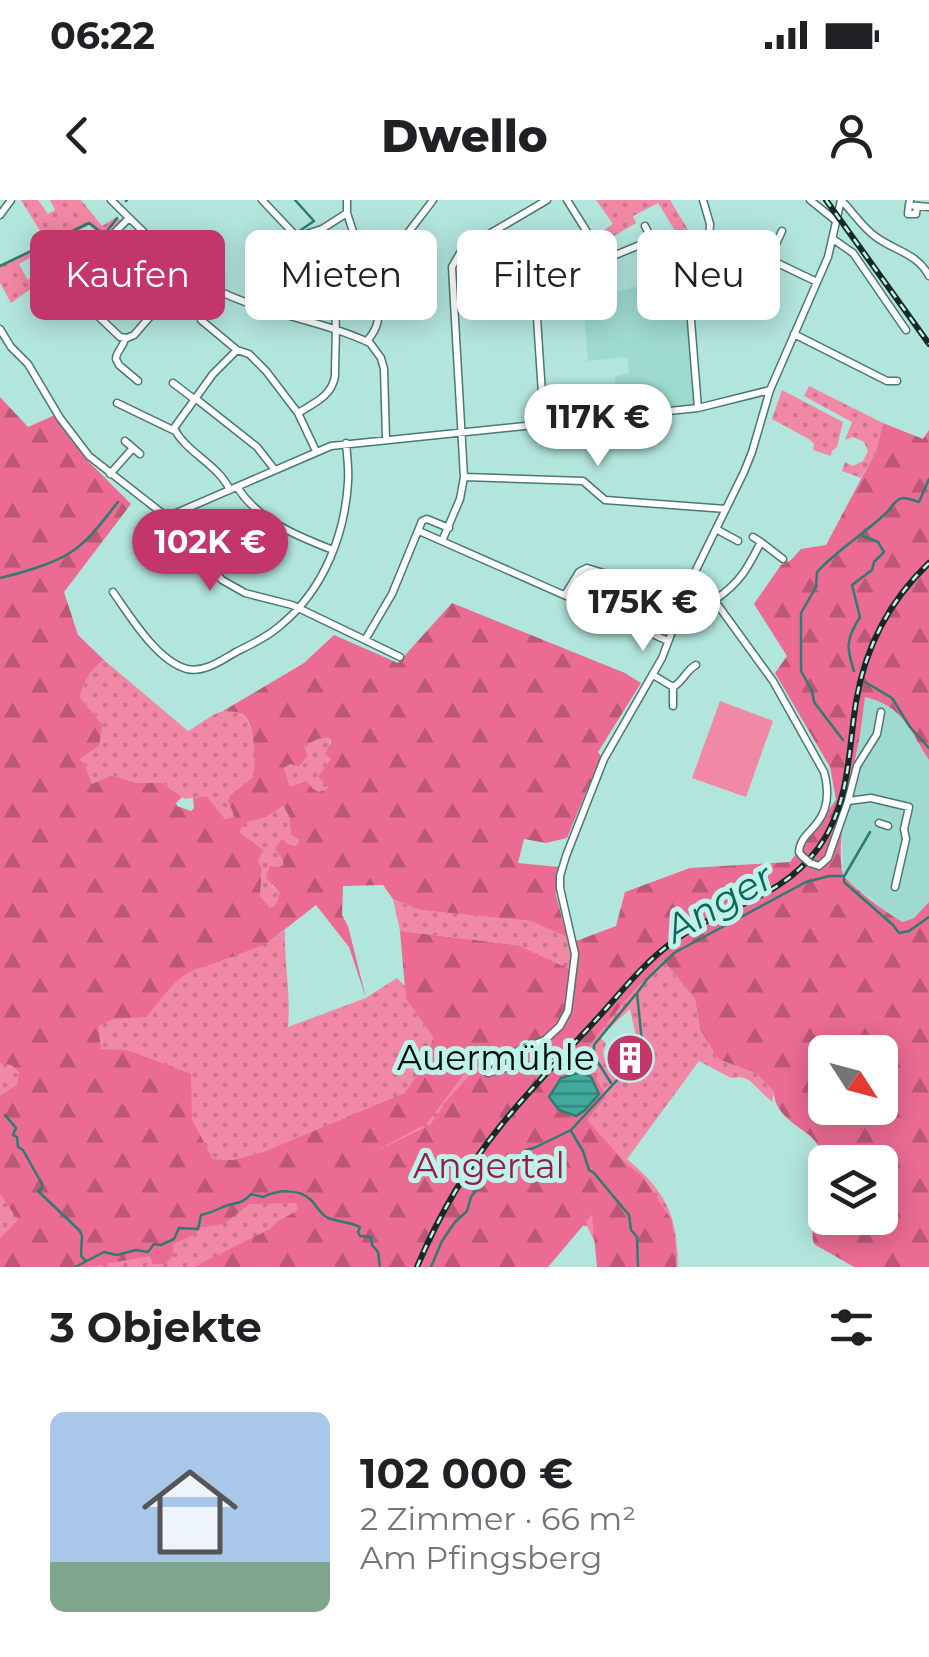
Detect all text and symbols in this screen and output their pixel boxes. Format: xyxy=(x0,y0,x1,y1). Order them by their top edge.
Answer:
text: 06:22 xyxy=(50,12,155,59)
icon: back xyxy=(50,108,105,163)
text: Dwello xyxy=(381,108,548,163)
icon: person xyxy=(824,108,879,163)
chip: Kaufen xyxy=(30,230,225,320)
chip: Mieten xyxy=(245,230,437,320)
chip: Filter xyxy=(457,230,617,320)
chip: Neu xyxy=(637,230,780,320)
pin: 117K € xyxy=(517,384,679,469)
text: 117K € xyxy=(546,397,650,436)
pin: 102K € xyxy=(129,509,291,594)
text: 102K € xyxy=(154,522,266,561)
pin: 175K € xyxy=(562,569,724,654)
text: 175K € xyxy=(588,582,698,621)
water label: Anger xyxy=(655,853,782,953)
building icon: Auermühle xyxy=(604,1032,656,1084)
north arrow xyxy=(808,1035,898,1125)
map controls xyxy=(808,1035,898,1235)
place label: Auermühle xyxy=(397,1036,595,1079)
park label: Angertal xyxy=(413,1144,565,1187)
button: layers xyxy=(808,1145,898,1235)
icon: filters xyxy=(824,1300,879,1355)
text: 3 Objekte xyxy=(50,1301,262,1353)
text: 102 000 € xyxy=(360,1447,573,1499)
icon: home xyxy=(130,1452,250,1572)
text: 2 Zimmer · 66 m² xyxy=(360,1499,636,1538)
text: Am Pfingsberg xyxy=(360,1538,602,1577)

